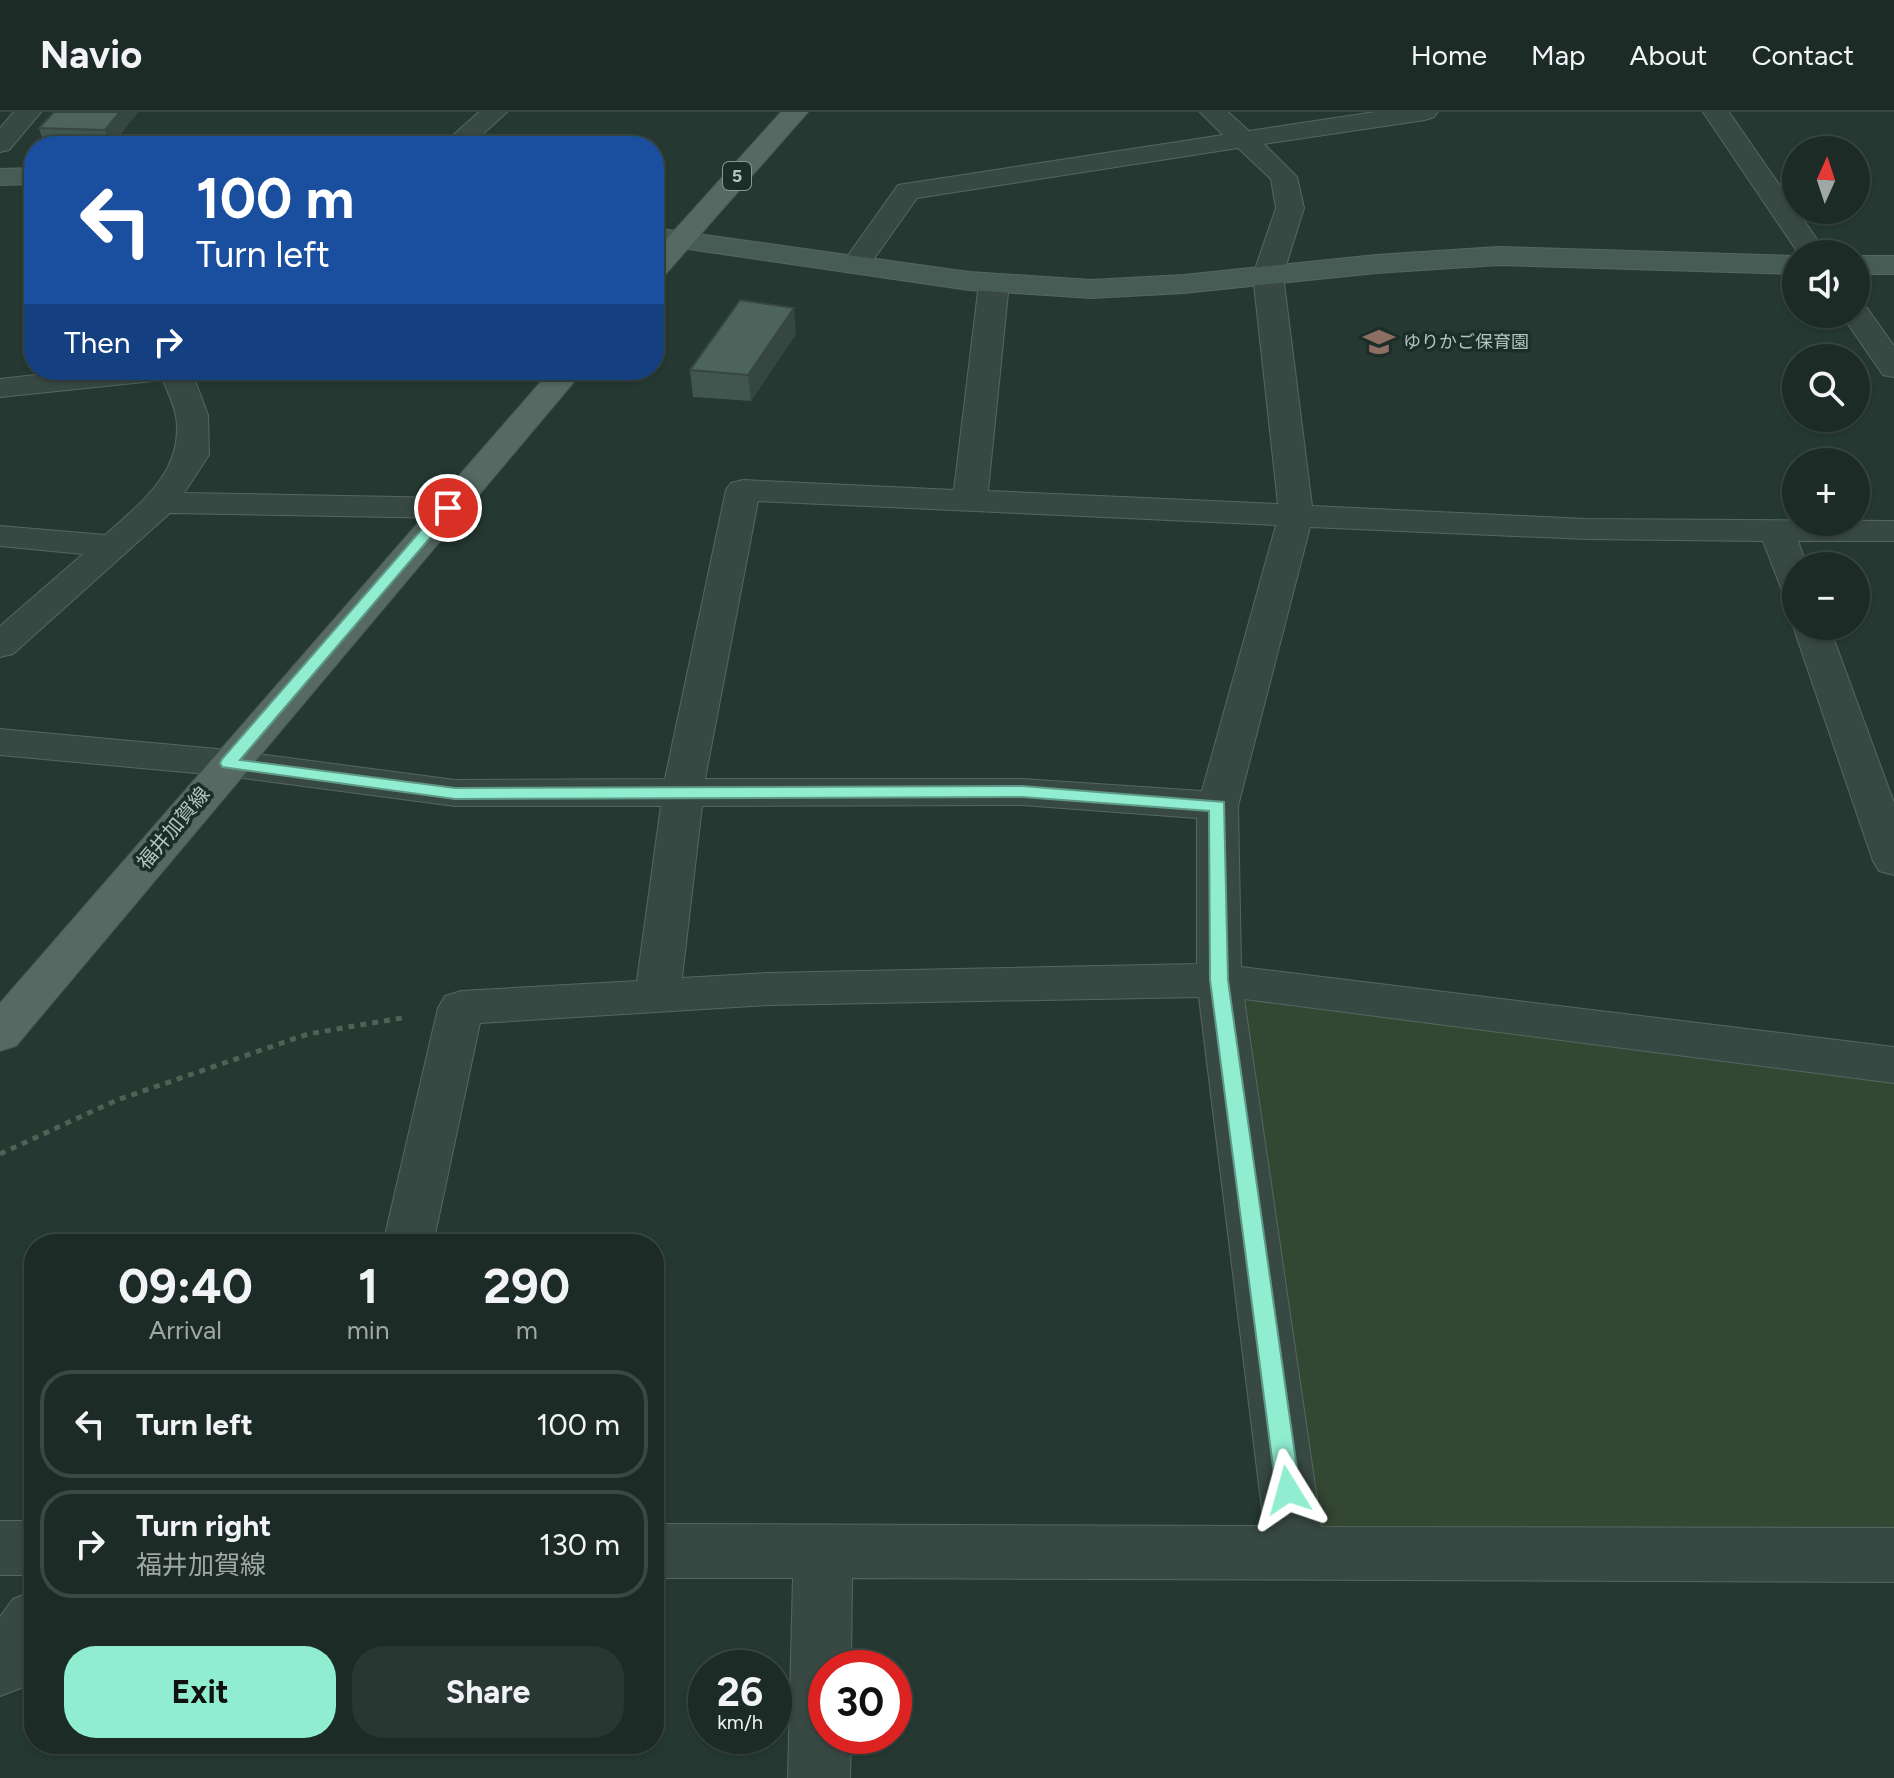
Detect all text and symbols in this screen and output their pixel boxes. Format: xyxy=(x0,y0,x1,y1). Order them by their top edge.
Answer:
text: Navio xyxy=(40,32,142,78)
text: Home xyxy=(1411,38,1487,72)
text: Map xyxy=(1531,38,1586,72)
text: About xyxy=(1630,38,1707,72)
text: Contact xyxy=(1751,38,1854,72)
north arrow xyxy=(1782,136,1870,224)
map controls xyxy=(1782,136,1870,640)
road number: 5 xyxy=(723,162,751,190)
text: 100 m xyxy=(196,165,354,232)
icon: left xyxy=(64,168,168,272)
text: Turn left xyxy=(196,233,330,276)
button: sound xyxy=(1782,240,1870,328)
icon: right xyxy=(146,320,190,364)
text: Then xyxy=(64,324,130,361)
school or university icon: ゆりかご保育園 xyxy=(1362,325,1396,359)
place label: ゆりかご保育園 xyxy=(1403,331,1529,353)
button: search xyxy=(1782,344,1870,432)
button: + xyxy=(1782,448,1870,536)
pin xyxy=(414,474,482,542)
icon: arrive xyxy=(426,486,470,530)
button: − xyxy=(1782,552,1870,640)
street label: 福井加賀線 xyxy=(132,782,214,874)
text: 09:40 xyxy=(118,1257,253,1315)
text: 1 xyxy=(358,1257,378,1315)
text: 290 xyxy=(483,1257,570,1315)
text: Arrival xyxy=(149,1314,222,1346)
text: min xyxy=(347,1314,389,1346)
text: m xyxy=(516,1314,538,1346)
icon: left xyxy=(68,1402,112,1446)
text: Turn left xyxy=(136,1406,253,1443)
text: 100 m xyxy=(536,1406,620,1443)
position arrow xyxy=(1246,1448,1330,1532)
text: Turn right xyxy=(136,1507,271,1544)
icon: right xyxy=(68,1522,112,1566)
text: 130 m xyxy=(539,1526,620,1563)
text: 福井加賀線 xyxy=(136,1549,266,1581)
button: Exit xyxy=(64,1646,336,1738)
button: Share xyxy=(352,1646,624,1738)
speed limit sign: 30 xyxy=(808,1650,912,1754)
text: 26 xyxy=(717,1668,763,1716)
text: km/h xyxy=(717,1710,763,1734)

